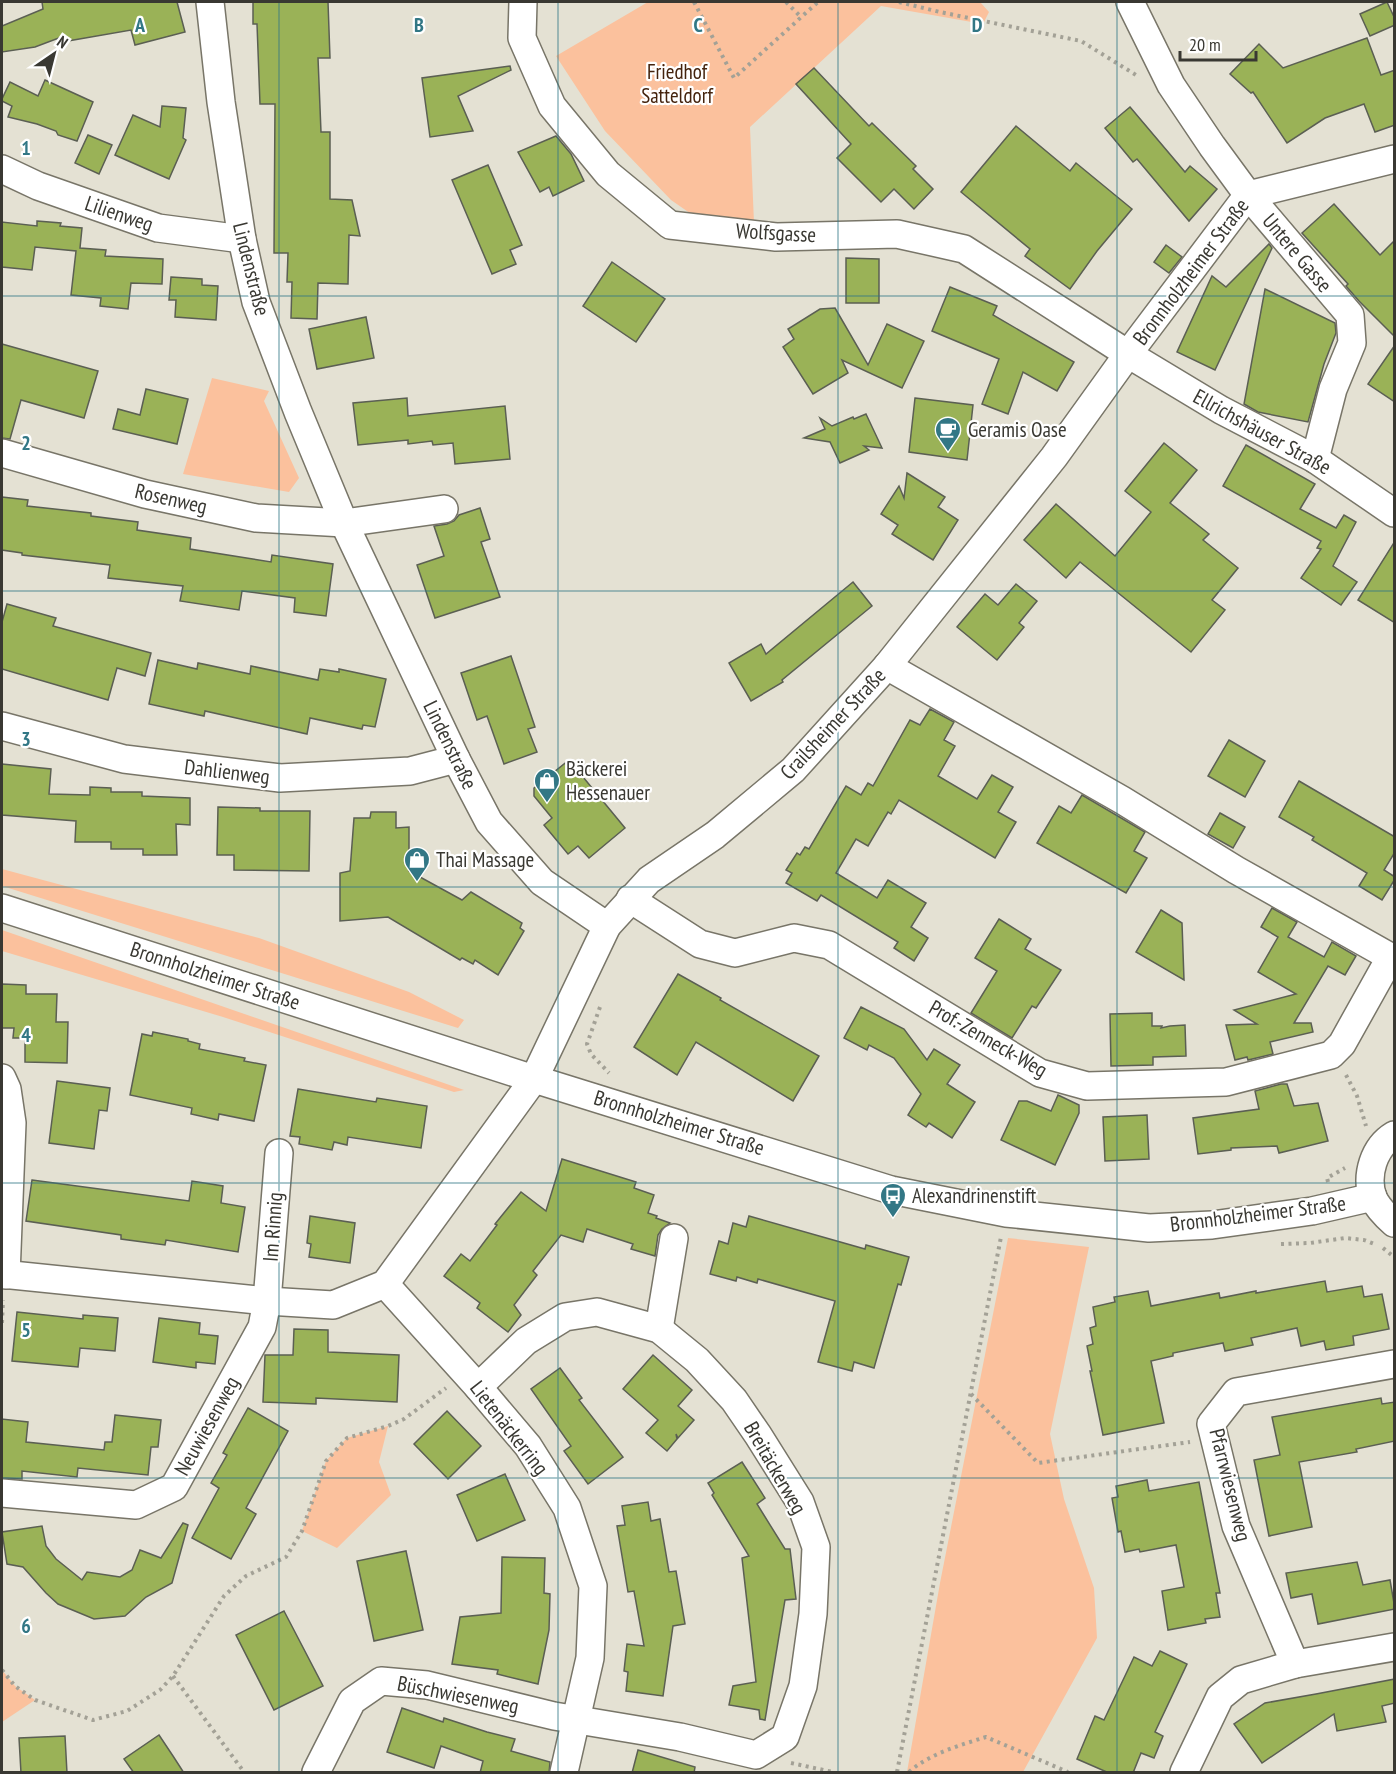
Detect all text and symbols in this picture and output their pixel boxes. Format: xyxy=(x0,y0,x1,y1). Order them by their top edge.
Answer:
text: A xyxy=(134,12,146,38)
text: B xyxy=(414,12,424,38)
text: C xyxy=(693,12,703,38)
text: D xyxy=(972,12,983,38)
north arrow xyxy=(24,24,84,84)
scale bar xyxy=(1180,24,1256,62)
text: N xyxy=(53,31,72,52)
text: 20 m xyxy=(1189,33,1221,56)
park label: Friedhof Satteldorf xyxy=(641,58,713,109)
text: 1 xyxy=(21,135,31,161)
street label: Lilienweg xyxy=(81,189,157,238)
street label: Bronnholzheimer Straße xyxy=(1127,193,1255,350)
street label: Untere Gasse xyxy=(1257,208,1338,298)
street label: Wolfsgasse xyxy=(735,217,817,248)
street label: Lindenstraße xyxy=(227,219,276,318)
street label: Ellrichshäuser Straße xyxy=(1189,383,1336,481)
cafe icon: Geramis Oase xyxy=(933,415,963,453)
place label: Geramis Oase xyxy=(968,416,1067,443)
text: 2 xyxy=(21,430,31,456)
street label: Rosenweg xyxy=(132,477,210,520)
street label: Crailsheimer Straße xyxy=(774,662,891,785)
street label: Lindenstraße xyxy=(417,696,484,794)
text: 3 xyxy=(21,726,31,752)
street label: Dahlienweg xyxy=(183,753,271,790)
place label: Bäckerei Hessenauer xyxy=(566,755,650,806)
shop icon: Bäckerei Hessenauer xyxy=(532,766,562,804)
shop icon: Thai Massage xyxy=(402,845,432,883)
place label: Thai Massage xyxy=(436,846,534,873)
street label: Bronnholzheimer Straße xyxy=(127,935,303,1016)
street label: Prof.-Zenneck-Weg xyxy=(924,994,1052,1083)
text: 4 xyxy=(21,1022,31,1048)
street label: Bronnholzheimer Straße xyxy=(591,1084,768,1161)
bus stop icon: Alexandrinenstift xyxy=(878,1181,908,1219)
place label: Alexandrinenstift xyxy=(912,1182,1036,1209)
street label: Bronnholzheimer Straße xyxy=(1169,1189,1347,1238)
street label: Im Rinnig xyxy=(257,1191,288,1263)
text: 5 xyxy=(21,1317,31,1343)
street label: Neuwiesenweg xyxy=(168,1371,245,1480)
street label: Lietenäckerring xyxy=(464,1375,555,1480)
street label: Breitäckerweg xyxy=(738,1417,813,1519)
street label: Pfarrwiesenweg xyxy=(1203,1426,1258,1544)
text: 6 xyxy=(21,1613,31,1639)
street label: Büschwiesenweg xyxy=(395,1670,521,1720)

